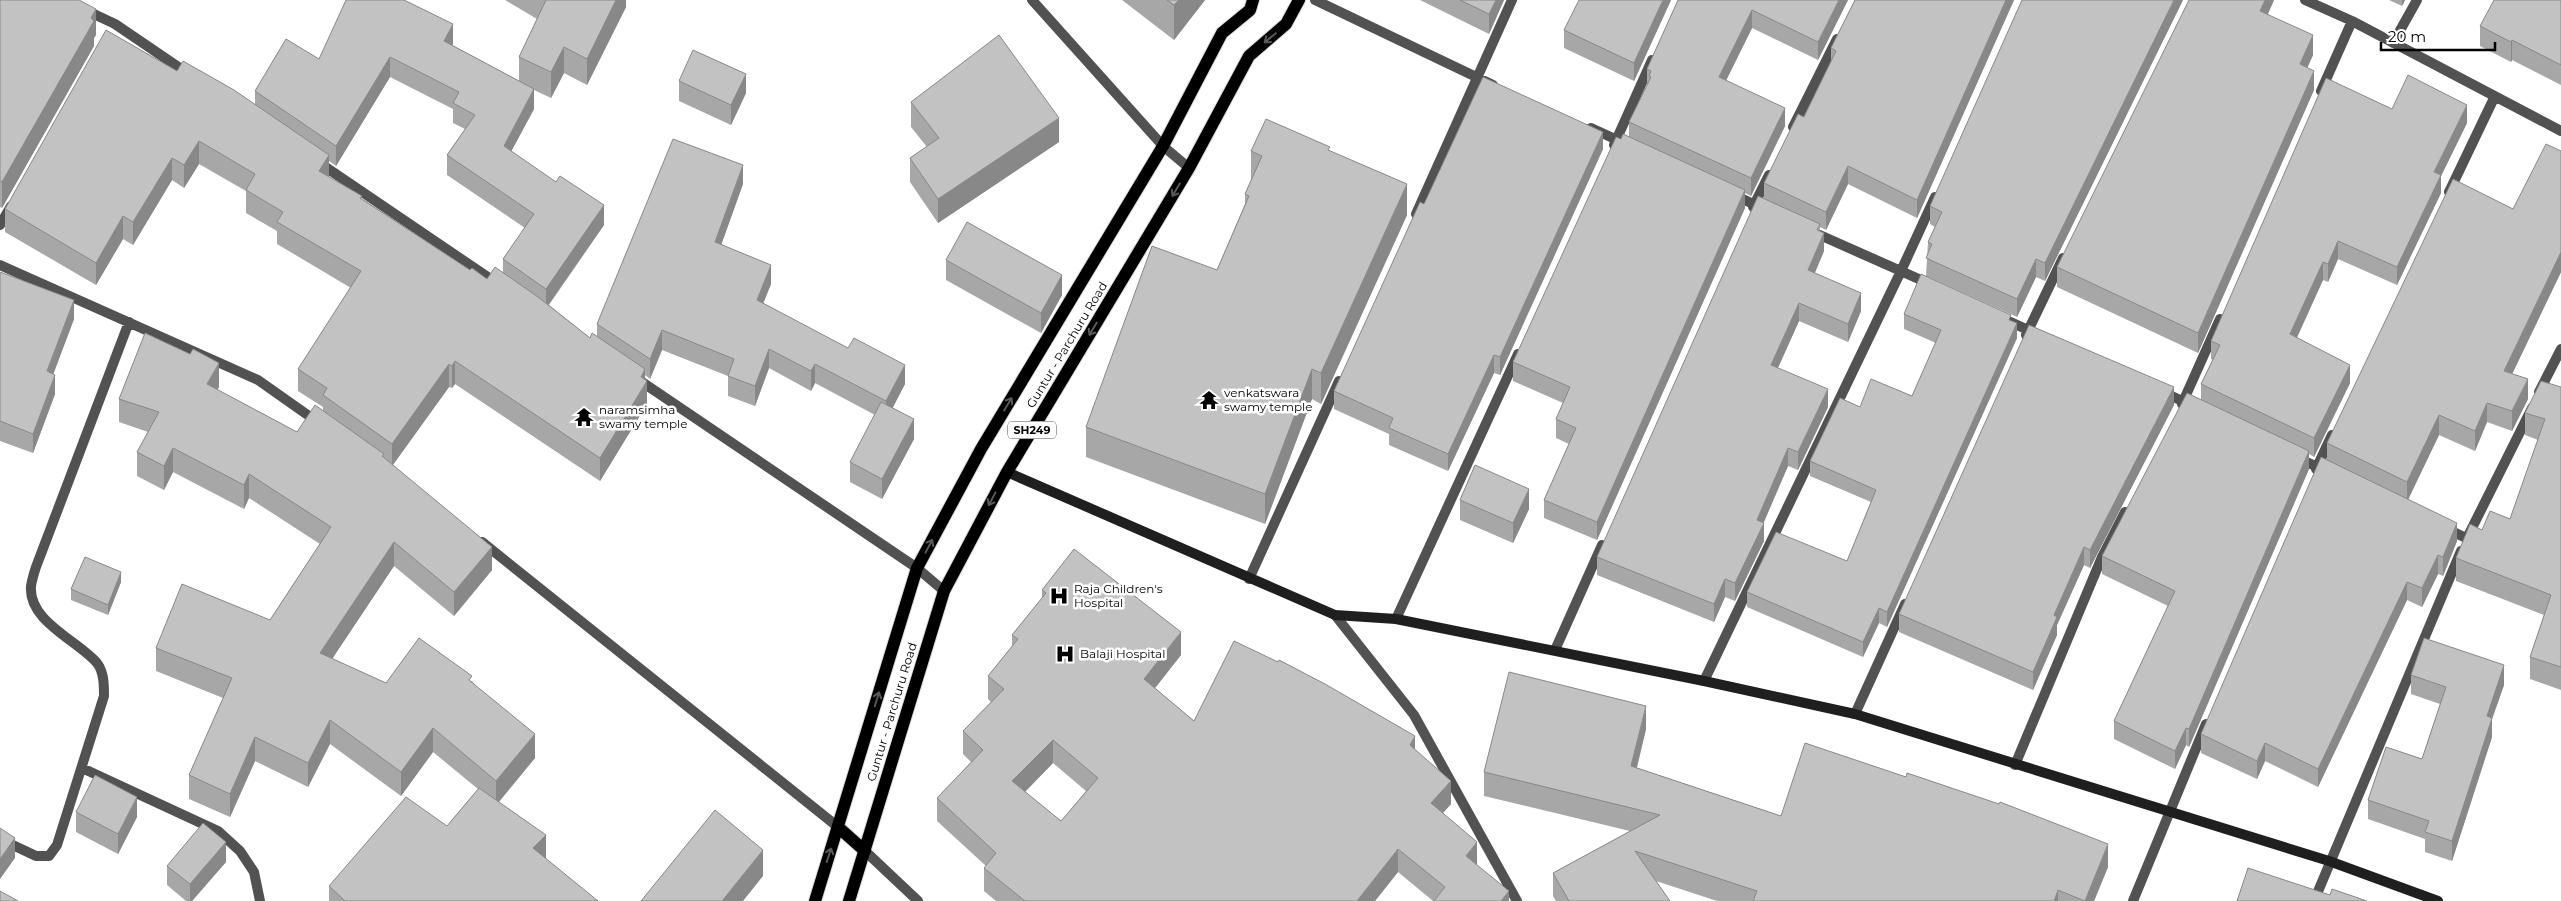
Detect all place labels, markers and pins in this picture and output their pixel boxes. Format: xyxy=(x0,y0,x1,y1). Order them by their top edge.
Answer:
place label: venkatswara swamy temple xyxy=(1224,385,1313,414)
temple icon: venkatswara swamy temple xyxy=(1198,389,1220,411)
place label: naramsimha swamy temple xyxy=(599,402,688,431)
temple icon: naramsimha swamy temple xyxy=(573,406,595,428)
place label: Raja Children's Hospital xyxy=(1074,581,1163,610)
hospital icon: Raja Children's Hospital xyxy=(1048,585,1070,607)
hospital icon: Balaji Hospital xyxy=(1054,643,1076,665)
place label: Balaji Hospital xyxy=(1080,646,1165,661)

